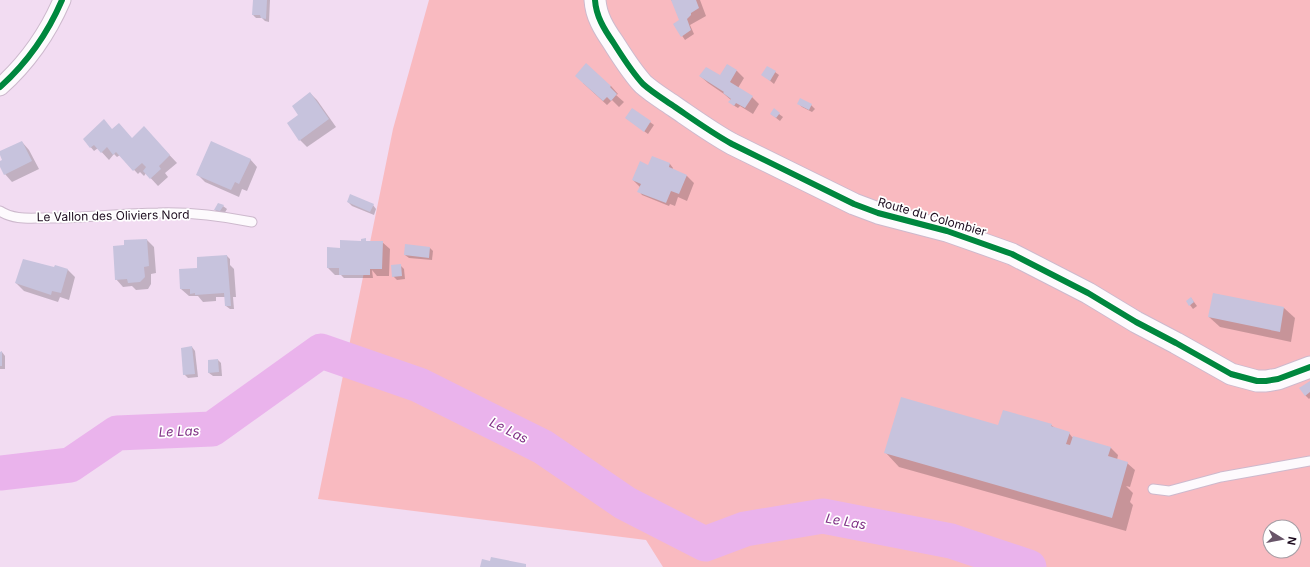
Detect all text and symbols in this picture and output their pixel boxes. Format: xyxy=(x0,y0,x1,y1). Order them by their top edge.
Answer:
street label: Route du Colombier xyxy=(876,194,989,239)
street label: Le Vallon des Oliviers Nord xyxy=(36,207,190,224)
water label: Le Las xyxy=(487,414,531,446)
water label: Le Las xyxy=(158,422,200,440)
water label: Le Las xyxy=(825,510,868,532)
north arrow xyxy=(1262,519,1302,559)
text: N xyxy=(1284,535,1299,546)

